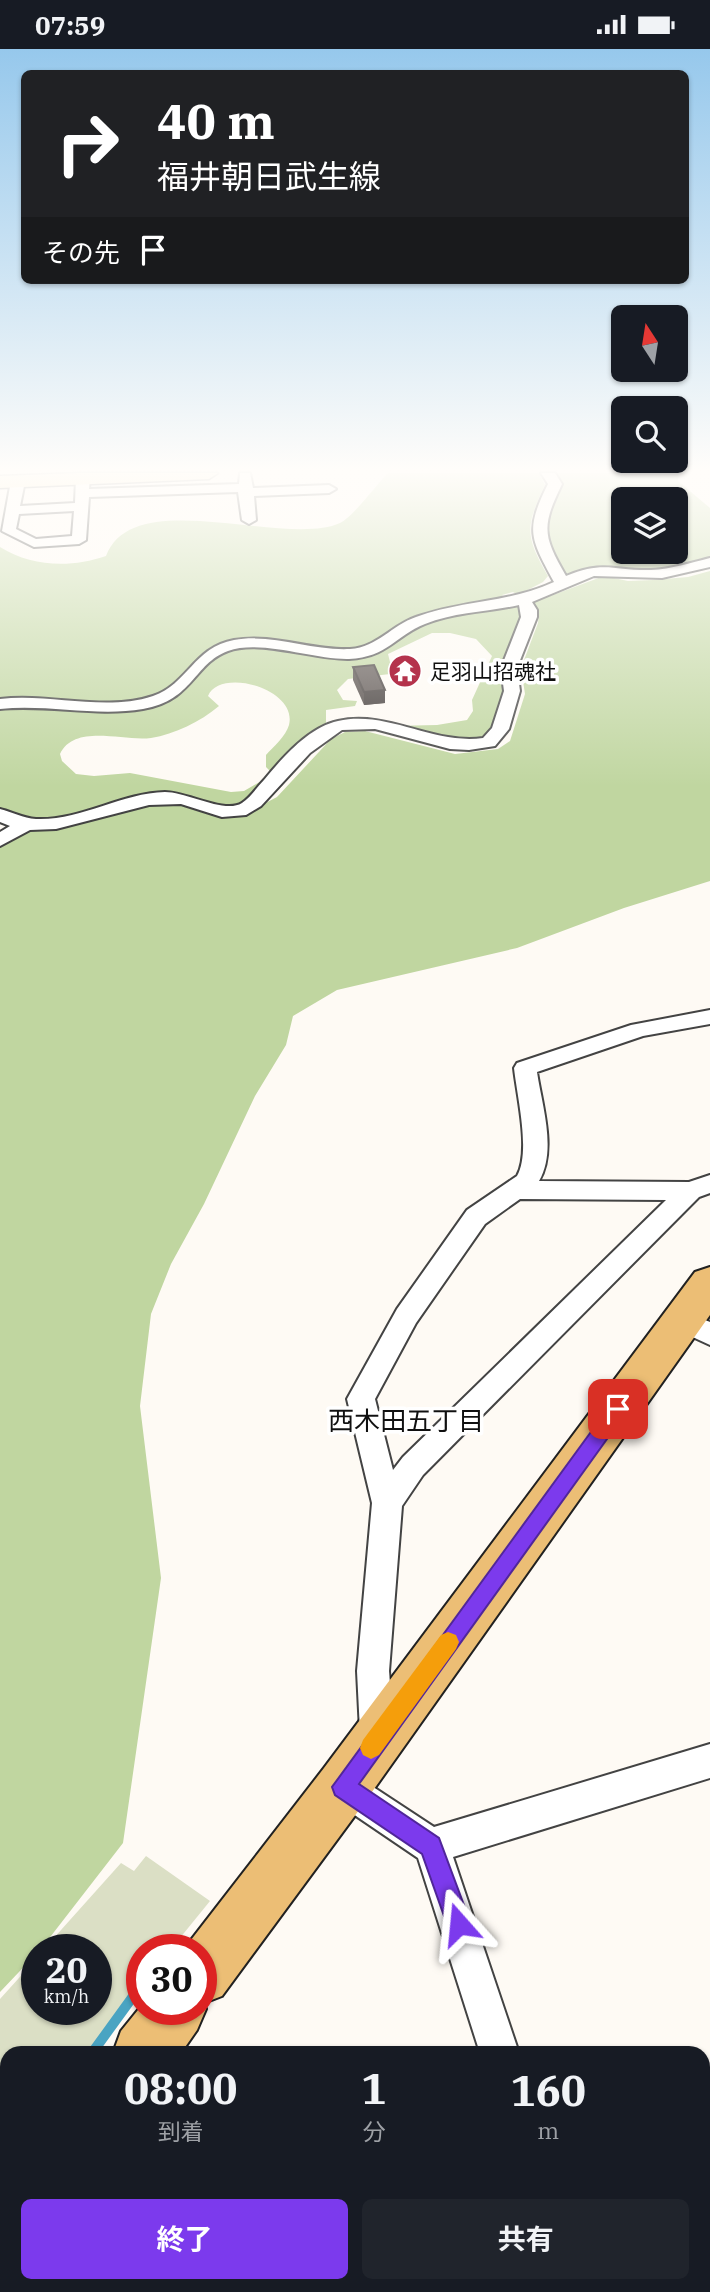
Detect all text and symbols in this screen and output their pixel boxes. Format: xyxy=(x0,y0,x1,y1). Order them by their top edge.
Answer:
text: 07:59 xyxy=(35,8,105,42)
text: 40 m xyxy=(157,89,275,152)
icon: right xyxy=(42,98,133,189)
text: 福井朝日武生線 xyxy=(157,155,381,197)
icon: arrive xyxy=(134,231,172,269)
text: その先 xyxy=(42,235,120,269)
north arrow xyxy=(611,305,688,381)
map controls xyxy=(611,305,688,564)
button: search xyxy=(611,396,688,473)
button: layers xyxy=(611,487,688,564)
temple icon: 足羽山招魂社 xyxy=(386,652,424,690)
place label: 足羽山招魂社 xyxy=(430,657,556,685)
pin xyxy=(588,1379,648,1439)
icon: arrive xyxy=(599,1390,637,1428)
district label: 西木田五丁目 xyxy=(328,1403,484,1437)
position arrow xyxy=(422,1887,496,1961)
speed limit sign: 30 xyxy=(126,1934,217,2025)
text: 20 xyxy=(45,1947,88,1993)
text: km/h xyxy=(44,1985,89,2008)
text: 08:00 xyxy=(124,2061,237,2116)
text: 1 xyxy=(361,2061,387,2116)
text: 160 xyxy=(510,2063,586,2118)
text: m xyxy=(537,2115,559,2145)
text: 到着 xyxy=(158,2116,204,2146)
text: 分 xyxy=(362,2116,385,2146)
button: 終了 xyxy=(21,2199,348,2279)
button: 共有 xyxy=(362,2199,689,2279)

